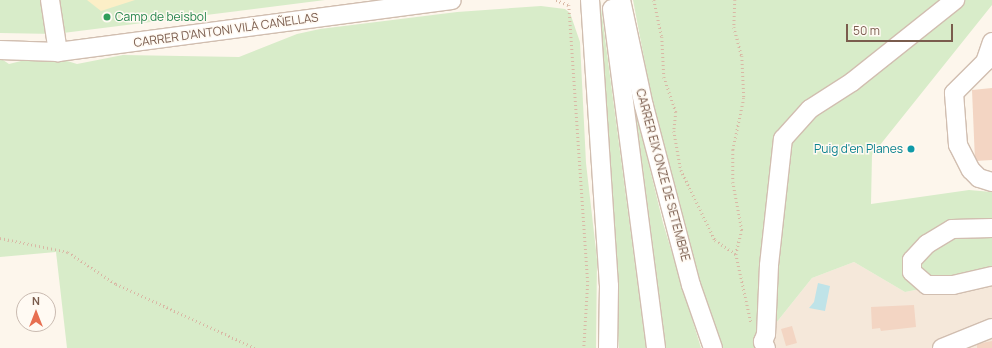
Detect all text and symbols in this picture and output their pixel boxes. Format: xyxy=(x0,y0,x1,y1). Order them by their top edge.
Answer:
place label: Camp de beisbol xyxy=(115,10,207,24)
street label: CARRER D'ANTONI VILÀ CAÑELLAS xyxy=(133,10,319,50)
marker: Camp de beisbol xyxy=(102,12,112,22)
scale bar xyxy=(848,16,955,42)
text: 50 m xyxy=(853,22,880,39)
street label: CARRER EIX ONZE DE SETEMBRE xyxy=(633,87,693,263)
place label: Puig d'en Planes xyxy=(814,142,903,156)
marker: Puig d'en Planes xyxy=(906,144,916,154)
north arrow xyxy=(16,292,56,332)
text: N xyxy=(32,293,40,308)

